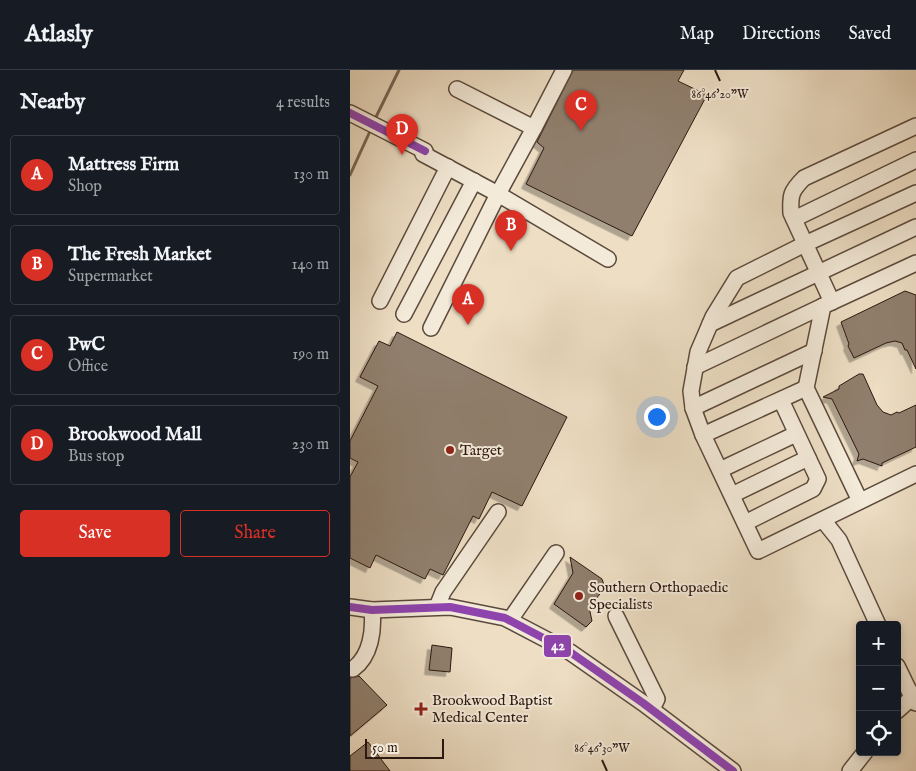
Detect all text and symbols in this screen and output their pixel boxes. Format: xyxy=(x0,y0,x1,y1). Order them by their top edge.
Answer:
text: Atlasly xyxy=(25,19,93,50)
text: Map xyxy=(680,23,714,46)
text: Directions xyxy=(742,23,820,46)
text: Saved xyxy=(848,23,891,46)
text: 86°46'20"W xyxy=(692,87,749,102)
text: Nearby xyxy=(20,89,85,116)
pin: C xyxy=(565,90,597,131)
text: 4 results xyxy=(276,93,330,113)
pin: D xyxy=(386,114,418,155)
text: Mattress Firm xyxy=(68,153,179,177)
text: A xyxy=(32,165,42,185)
text: 130 m xyxy=(293,165,329,185)
text: Shop xyxy=(68,177,102,197)
pin: B xyxy=(495,210,527,251)
text: The Fresh Market xyxy=(68,243,212,267)
text: B xyxy=(32,255,42,275)
text: 140 m xyxy=(291,255,329,275)
text: Supermarket xyxy=(68,267,153,287)
pin: A xyxy=(452,284,484,325)
text: PwC xyxy=(68,333,105,357)
text: C xyxy=(31,345,43,365)
text: 190 m xyxy=(292,345,329,365)
text: Office xyxy=(68,357,108,377)
your location xyxy=(644,404,670,430)
text: Brookwood Mall xyxy=(68,423,202,447)
text: D xyxy=(31,435,43,455)
text: 230 m xyxy=(292,435,329,455)
place label: Target xyxy=(460,441,502,460)
marker: Target xyxy=(444,444,456,456)
text: Bus stop xyxy=(68,447,124,467)
button: Save xyxy=(20,510,170,557)
button: Share xyxy=(180,510,330,557)
place label: Southern Orthopaedic Specialists xyxy=(589,578,728,614)
marker: Southern Orthopaedic Specialists xyxy=(573,590,585,602)
map controls xyxy=(856,621,901,756)
button: + xyxy=(856,621,901,666)
line badge: 42 xyxy=(543,634,572,658)
text: 42 xyxy=(551,637,565,655)
button: − xyxy=(856,666,901,711)
place label: Brookwood Baptist Medical Center xyxy=(432,691,553,727)
marker: Brookwood Baptist Medical Center xyxy=(414,702,428,716)
button: locate xyxy=(856,711,901,756)
scale bar xyxy=(365,736,444,759)
text: 50 m xyxy=(372,739,398,757)
text: 86°46'30"W xyxy=(574,741,630,756)

